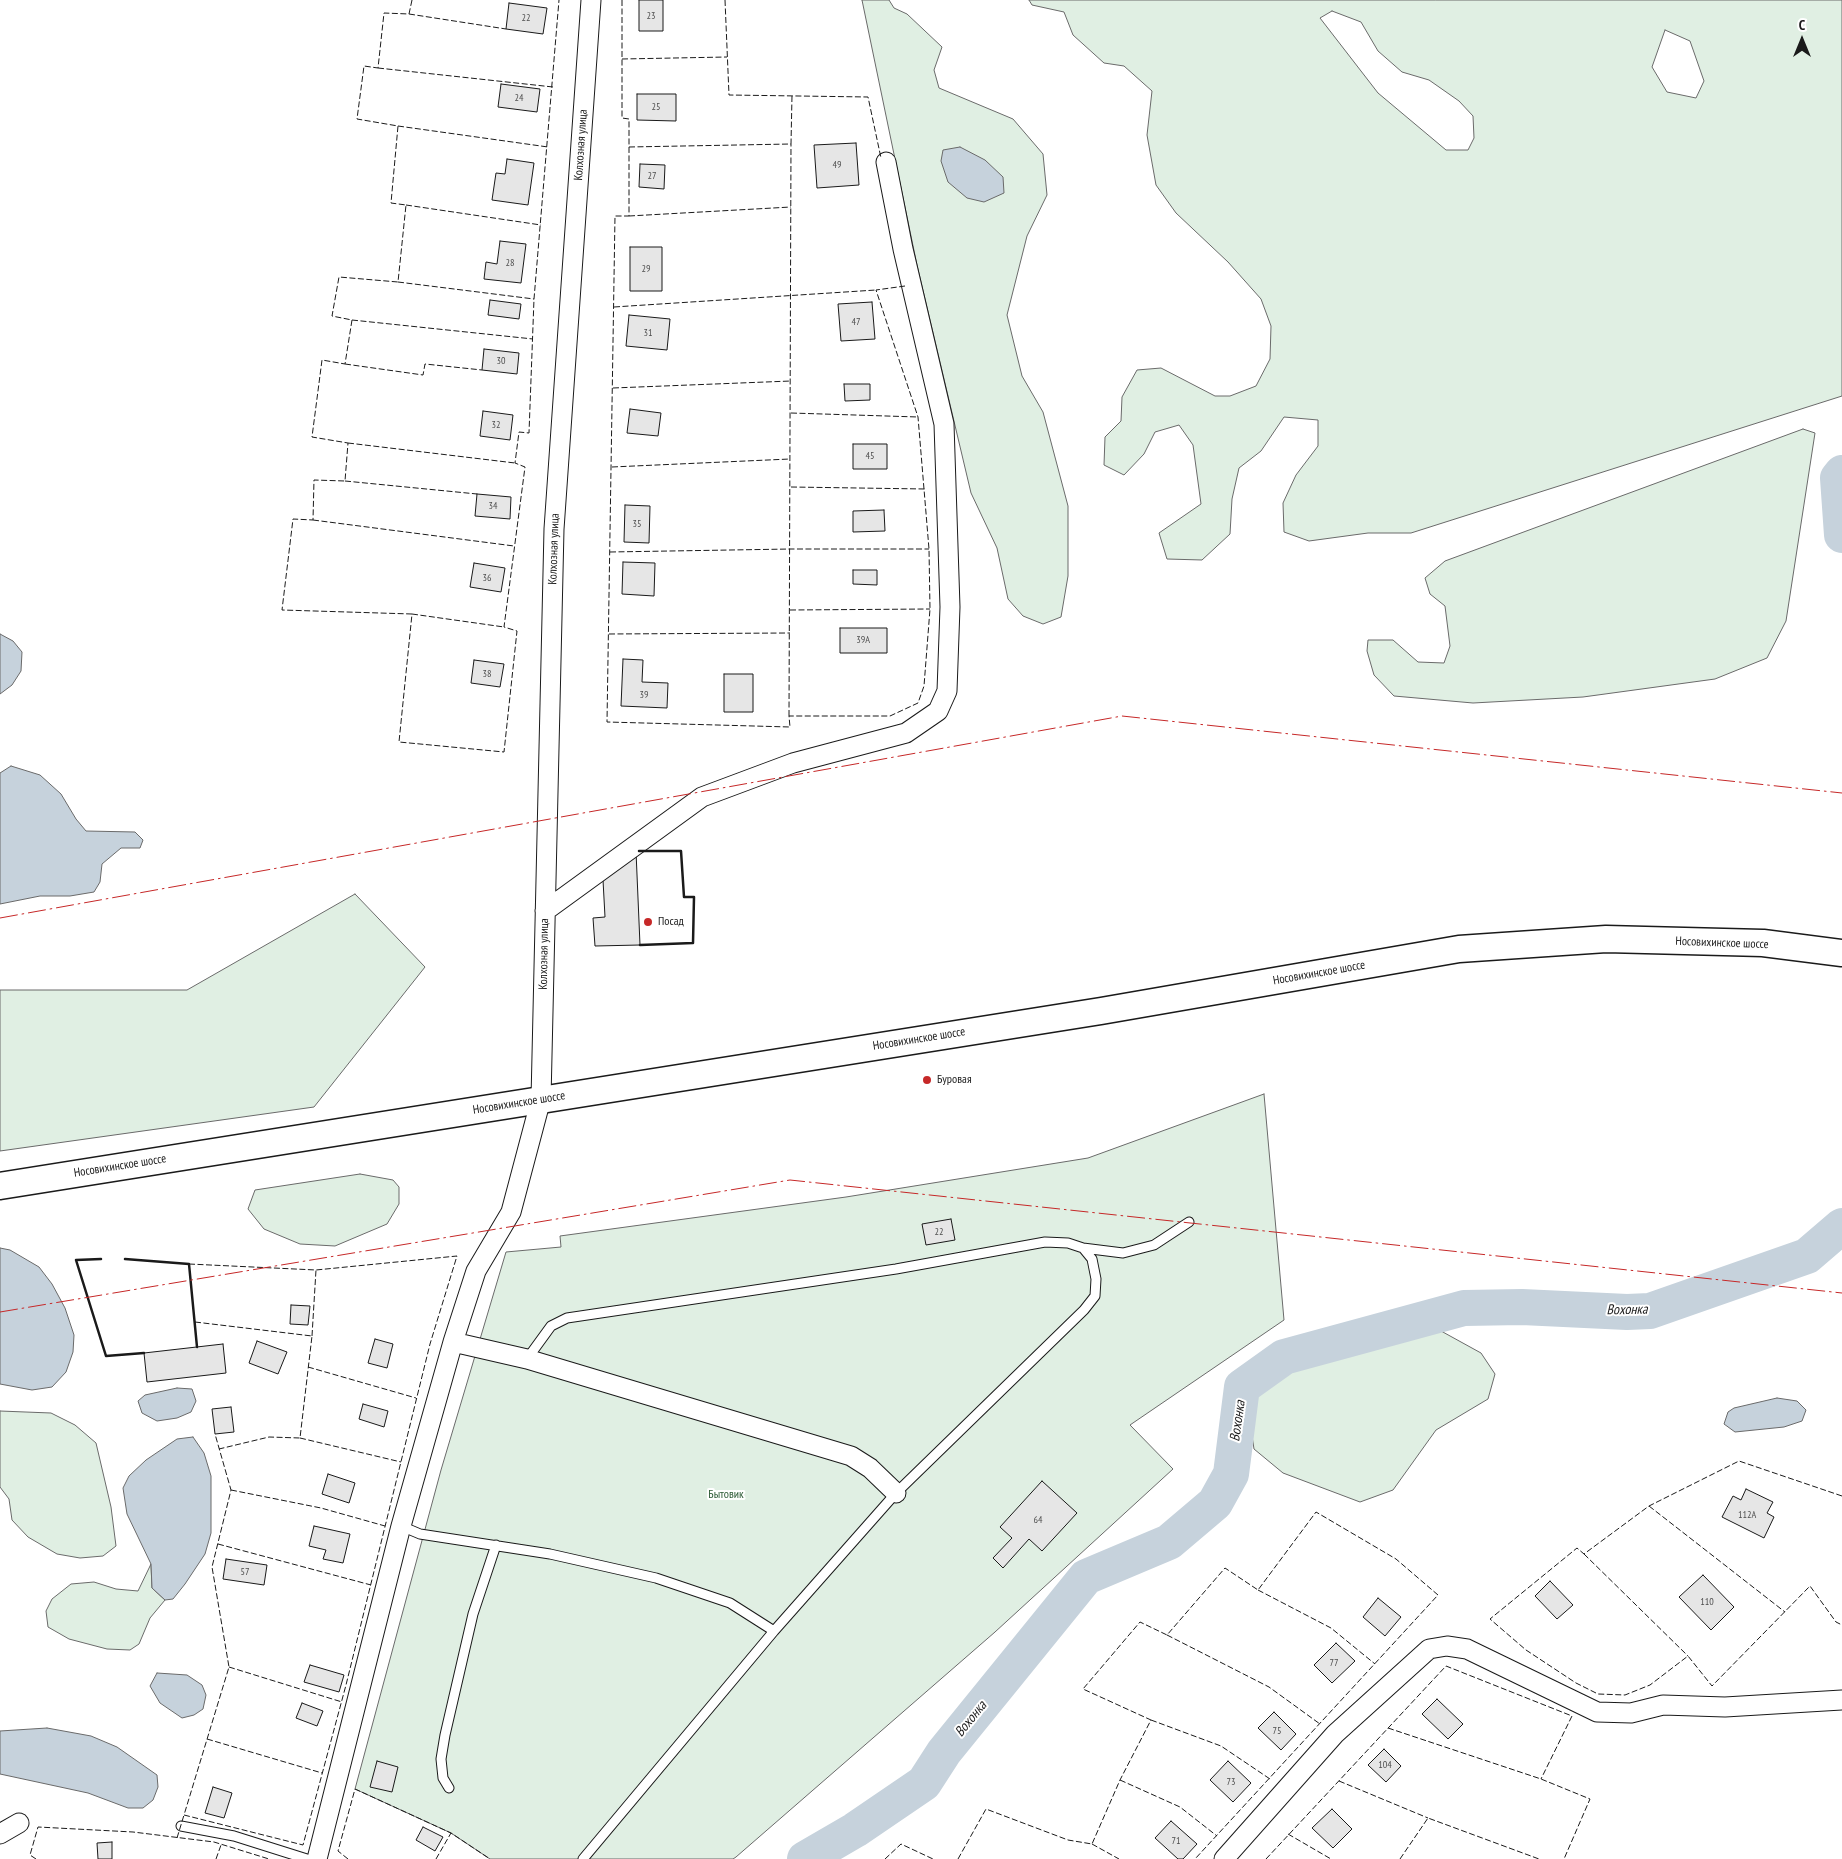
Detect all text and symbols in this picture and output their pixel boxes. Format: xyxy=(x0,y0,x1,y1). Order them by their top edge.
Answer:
house number: 23 xyxy=(647,10,655,22)
house number: 22 xyxy=(522,12,530,24)
north arrow xyxy=(1777,15,1827,65)
text: С xyxy=(1799,16,1805,34)
house number: 24 xyxy=(515,92,523,104)
house number: 25 xyxy=(652,101,660,113)
street label: Колхозная улица xyxy=(571,109,591,181)
house number: 49 xyxy=(833,159,841,171)
house number: 27 xyxy=(648,170,656,182)
house number: 28 xyxy=(506,257,514,269)
house number: 29 xyxy=(642,263,650,275)
house number: 47 xyxy=(852,316,860,328)
house number: 31 xyxy=(644,327,652,339)
house number: 30 xyxy=(497,355,505,367)
house number: 32 xyxy=(492,419,500,431)
house number: 45 xyxy=(866,450,874,462)
house number: 34 xyxy=(489,500,497,512)
street label: Колхозная улица xyxy=(546,513,562,585)
house number: 35 xyxy=(633,518,641,530)
house number: 36 xyxy=(483,572,491,584)
house number: 39А xyxy=(856,634,870,646)
house number: 38 xyxy=(483,668,491,680)
house number: 39 xyxy=(640,689,648,701)
place label: Посад xyxy=(658,915,684,929)
marker: Посад xyxy=(642,916,654,928)
street label: Колхозная улица xyxy=(536,918,552,990)
street label: Носовихинское шоссе xyxy=(1675,934,1769,952)
street label: Носовихинское шоссе xyxy=(1272,958,1366,988)
street label: Носовихинское шоссе xyxy=(872,1025,966,1053)
place label: Буровая xyxy=(937,1073,972,1087)
marker: Буровая xyxy=(921,1074,933,1086)
street label: Носовихинское шоссе xyxy=(472,1089,566,1117)
street label: Носовихинское шоссе xyxy=(73,1152,167,1180)
house number: 22 xyxy=(935,1226,943,1238)
water label: Вохонка xyxy=(1606,1301,1648,1319)
water label: Вохонка xyxy=(1227,1399,1249,1443)
park label: Бытовик xyxy=(708,1488,744,1502)
house number: 112А xyxy=(1738,1509,1756,1521)
house number: 64 xyxy=(1034,1514,1042,1526)
house number: 57 xyxy=(241,1566,249,1578)
house number: 110 xyxy=(1700,1596,1714,1608)
house number: 77 xyxy=(1330,1657,1338,1669)
water label: Вохонка xyxy=(952,1698,990,1740)
house number: 75 xyxy=(1273,1725,1281,1737)
house number: 104 xyxy=(1378,1759,1392,1771)
house number: 73 xyxy=(1227,1776,1235,1788)
house number: 71 xyxy=(1172,1835,1180,1847)

